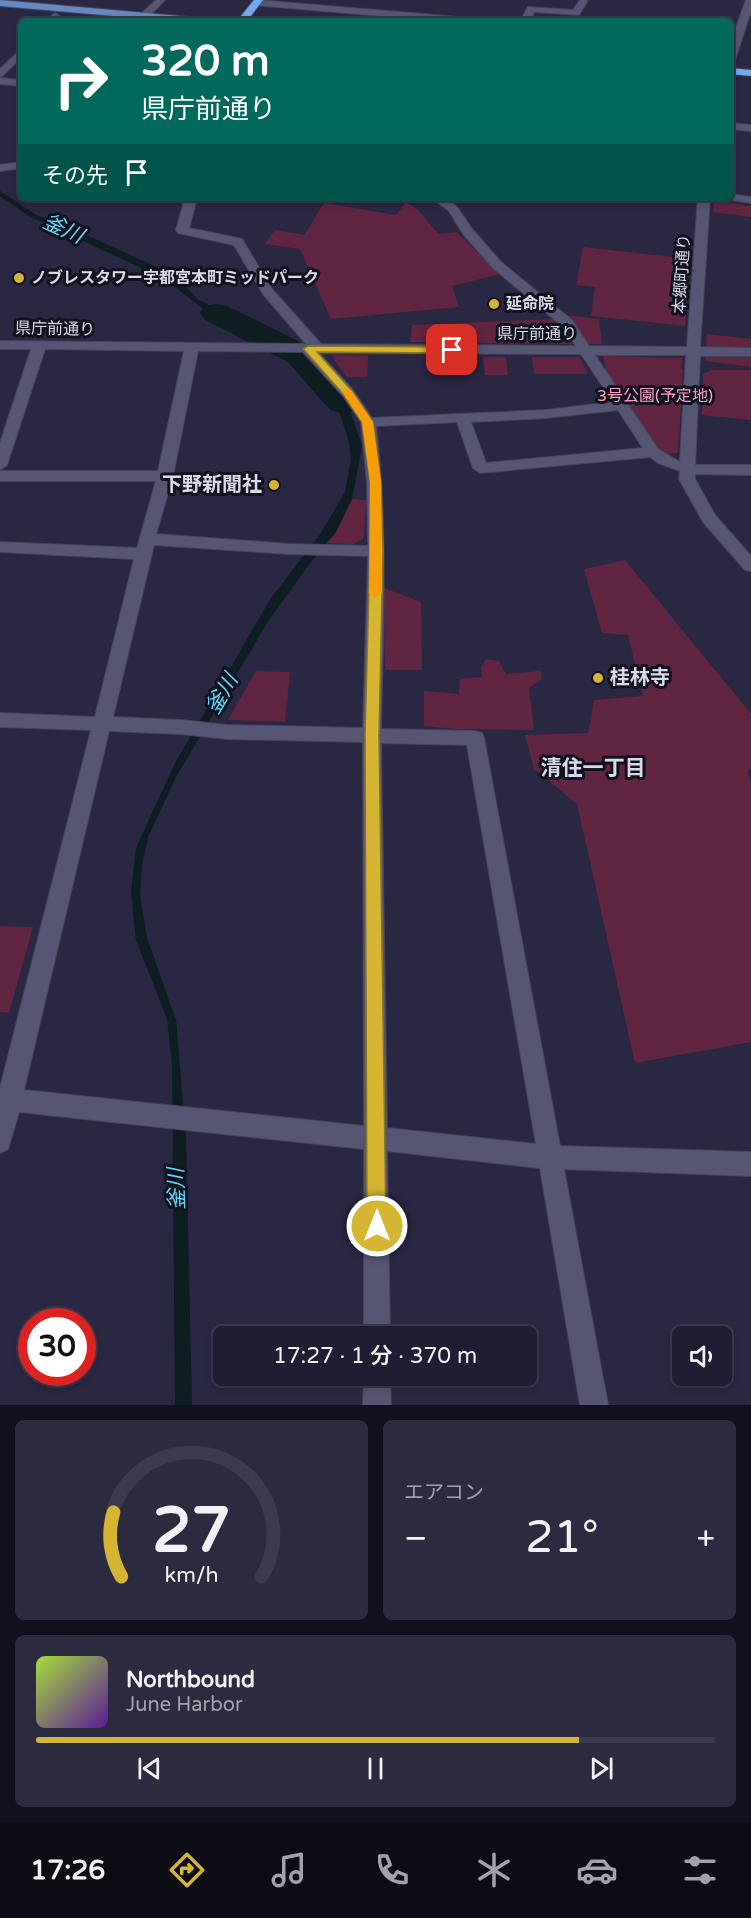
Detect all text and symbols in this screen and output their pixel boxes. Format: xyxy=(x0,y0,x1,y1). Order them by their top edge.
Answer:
text: 320 m xyxy=(141,36,270,87)
icon: right xyxy=(42,42,120,120)
text: 県庁前通り xyxy=(141,93,276,126)
icon: arrive xyxy=(120,156,153,189)
text: その先 xyxy=(42,163,108,189)
water label: 釜川 xyxy=(39,209,89,250)
street label: 本郷町通り xyxy=(669,233,695,315)
place label: ノブレスタワー宇都宮本町ミッドパーク xyxy=(31,268,319,288)
marker: ノブレスタワー宇都宮本町ミッドパーク xyxy=(12,271,26,285)
place label: 延命院 xyxy=(506,294,554,314)
marker: 延命院 xyxy=(487,297,501,311)
street label: 県庁前通り xyxy=(15,318,95,340)
pin xyxy=(426,324,477,375)
street label: 県庁前通り xyxy=(497,324,577,344)
icon: arrive xyxy=(435,333,468,366)
park label: 3号公園(予定地) xyxy=(597,386,713,406)
place label: 下野新聞社 xyxy=(162,473,262,497)
marker: 下野新聞社 xyxy=(267,478,281,492)
place label: 桂林寺 xyxy=(610,666,670,690)
water label: 釜川 xyxy=(201,668,244,718)
marker: 桂林寺 xyxy=(591,671,605,685)
district label: 清住一丁目 xyxy=(541,756,646,781)
water label: 釜川 xyxy=(164,1166,190,1210)
position arrow xyxy=(345,1194,409,1258)
speed limit sign: 30 xyxy=(18,1308,96,1386)
map controls xyxy=(672,1326,732,1386)
button: sound xyxy=(672,1326,732,1386)
text: 17:27 · 1 分 · 370 m xyxy=(273,1343,477,1369)
text: エアコン xyxy=(404,1481,484,1505)
text: 27 xyxy=(152,1494,231,1569)
text: 21° xyxy=(525,1511,599,1565)
text: − xyxy=(404,1519,428,1558)
text: + xyxy=(696,1519,715,1558)
text: km/h xyxy=(165,1562,218,1588)
text: Northbound xyxy=(126,1667,255,1693)
text: June Harbor xyxy=(126,1693,243,1717)
icon: previous xyxy=(133,1752,166,1785)
icon: pause xyxy=(359,1752,392,1785)
icon: next xyxy=(585,1752,618,1785)
icon: directions xyxy=(166,1849,208,1891)
icon: music xyxy=(268,1849,310,1891)
icon: phone xyxy=(371,1849,413,1891)
icon: climate xyxy=(473,1849,515,1891)
icon: car xyxy=(576,1849,618,1891)
icon: filters xyxy=(679,1849,721,1891)
text: 17:26 xyxy=(30,1854,105,1887)

